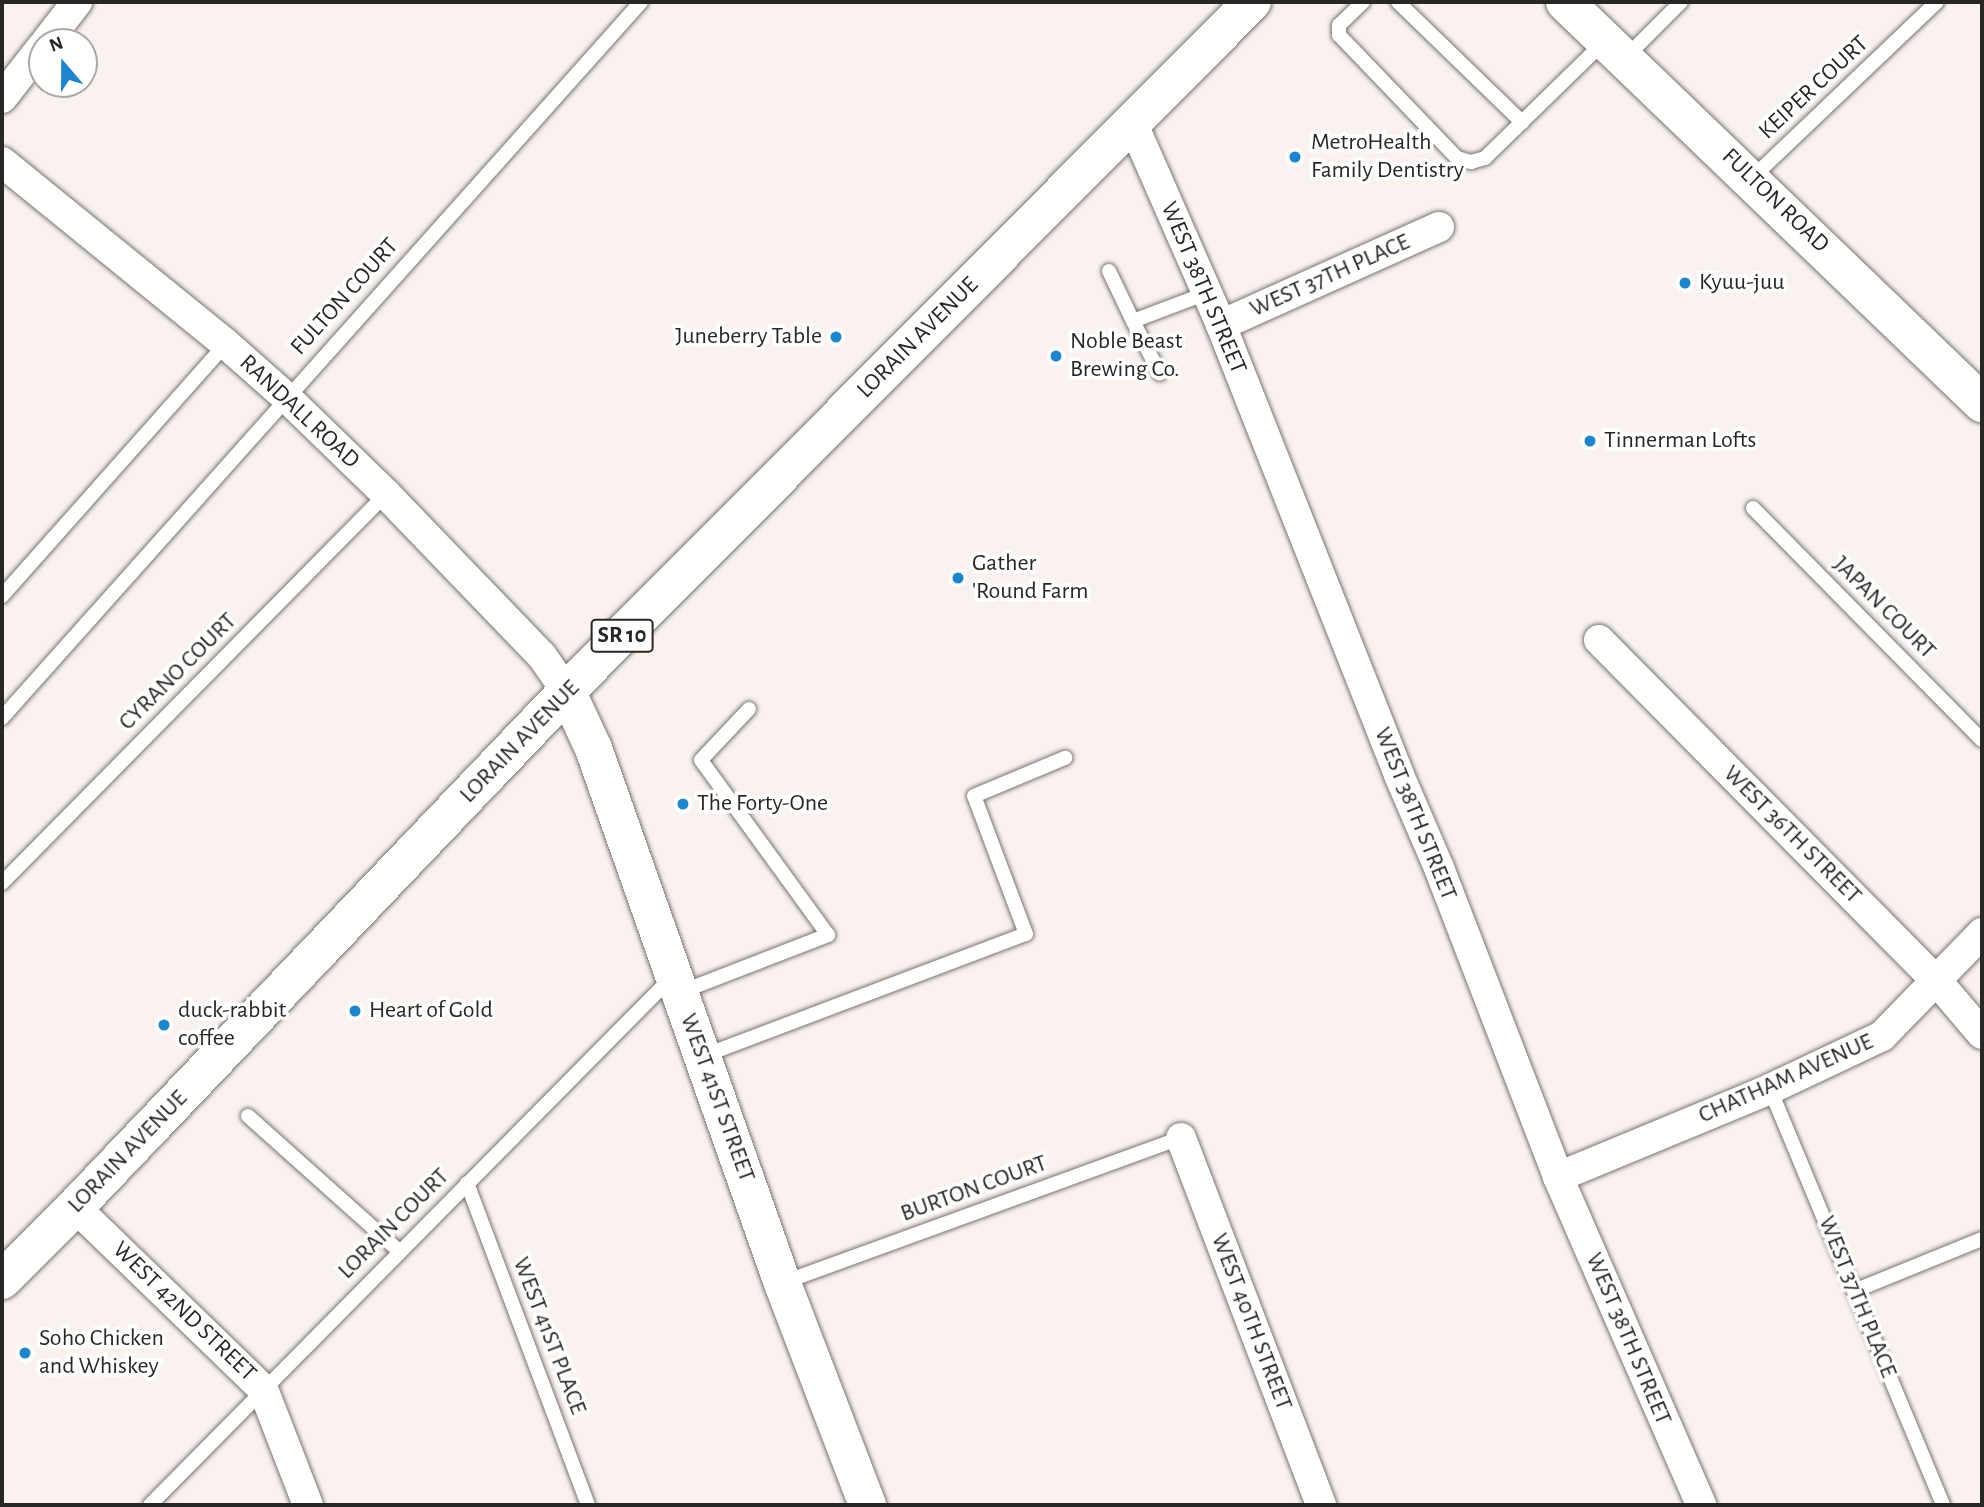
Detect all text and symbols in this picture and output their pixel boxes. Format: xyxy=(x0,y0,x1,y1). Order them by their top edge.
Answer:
north arrow xyxy=(28,28,98,98)
street label: KEIPER COURT xyxy=(1753,30,1875,146)
text: N xyxy=(47,33,66,56)
place label: MetroHealth Family Dentistry xyxy=(1311,129,1464,185)
street label: FULTON ROAD xyxy=(1715,143,1835,259)
marker: MetroHealth Family Dentistry xyxy=(1285,147,1305,167)
street label: WEST 38TH STREET xyxy=(1154,198,1252,378)
street label: WEST 37TH PLACE xyxy=(1246,228,1414,324)
street label: FULTON COURT xyxy=(285,233,405,361)
place label: Kyuu-juu xyxy=(1699,269,1784,297)
street label: LORAIN AVENUE xyxy=(851,271,985,405)
marker: Kyuu-juu xyxy=(1677,275,1693,291)
place label: Juneberry Table xyxy=(675,323,822,351)
place label: Noble Beast Brewing Co. xyxy=(1070,328,1182,384)
marker: Juneberry Table xyxy=(828,329,844,345)
marker: Noble Beast Brewing Co. xyxy=(1048,348,1064,364)
street label: RANDALL ROAD xyxy=(233,349,365,475)
place label: Tinnerman Lofts xyxy=(1604,427,1756,455)
marker: Tinnerman Lofts xyxy=(1582,433,1598,449)
place label: Gather 'Round Farm xyxy=(972,550,1089,606)
street label: JAPAN COURT xyxy=(1827,551,1941,665)
marker: Gather 'Round Farm xyxy=(950,570,966,586)
street label: CYRANO COURT xyxy=(113,607,243,737)
road number: SR 10 xyxy=(590,616,654,656)
street label: LORAIN AVENUE xyxy=(454,675,586,809)
street label: WEST 38TH STREET xyxy=(1367,723,1463,905)
street label: WEST 36TH STREET xyxy=(1717,760,1867,910)
place label: The Forty-One xyxy=(697,790,828,818)
marker: The Forty-One xyxy=(675,796,691,812)
place label: duck-rabbit coffee xyxy=(178,997,286,1053)
place label: Heart of Gold xyxy=(369,997,493,1025)
marker: Heart of Gold xyxy=(347,1003,363,1019)
street label: WEST 41ST STREET xyxy=(673,1010,761,1186)
marker: duck-rabbit coffee xyxy=(156,1017,172,1033)
street label: CHATHAM AVENUE xyxy=(1694,1028,1878,1130)
street label: LORAIN AVENUE xyxy=(62,1085,194,1219)
street label: BURTON COURT xyxy=(897,1149,1051,1229)
street label: LORAIN COURT xyxy=(332,1162,456,1286)
street label: WEST 37TH PLACE xyxy=(1811,1212,1903,1382)
street label: WEST 40TH STREET xyxy=(1204,1230,1298,1414)
street label: WEST 42ND STREET xyxy=(106,1236,262,1388)
street label: WEST 38TH STREET xyxy=(1579,1249,1677,1429)
street label: WEST 41ST PLACE xyxy=(506,1253,592,1419)
place label: Soho Chicken and Whiskey xyxy=(39,1325,164,1381)
marker: Soho Chicken and Whiskey xyxy=(17,1345,33,1361)

